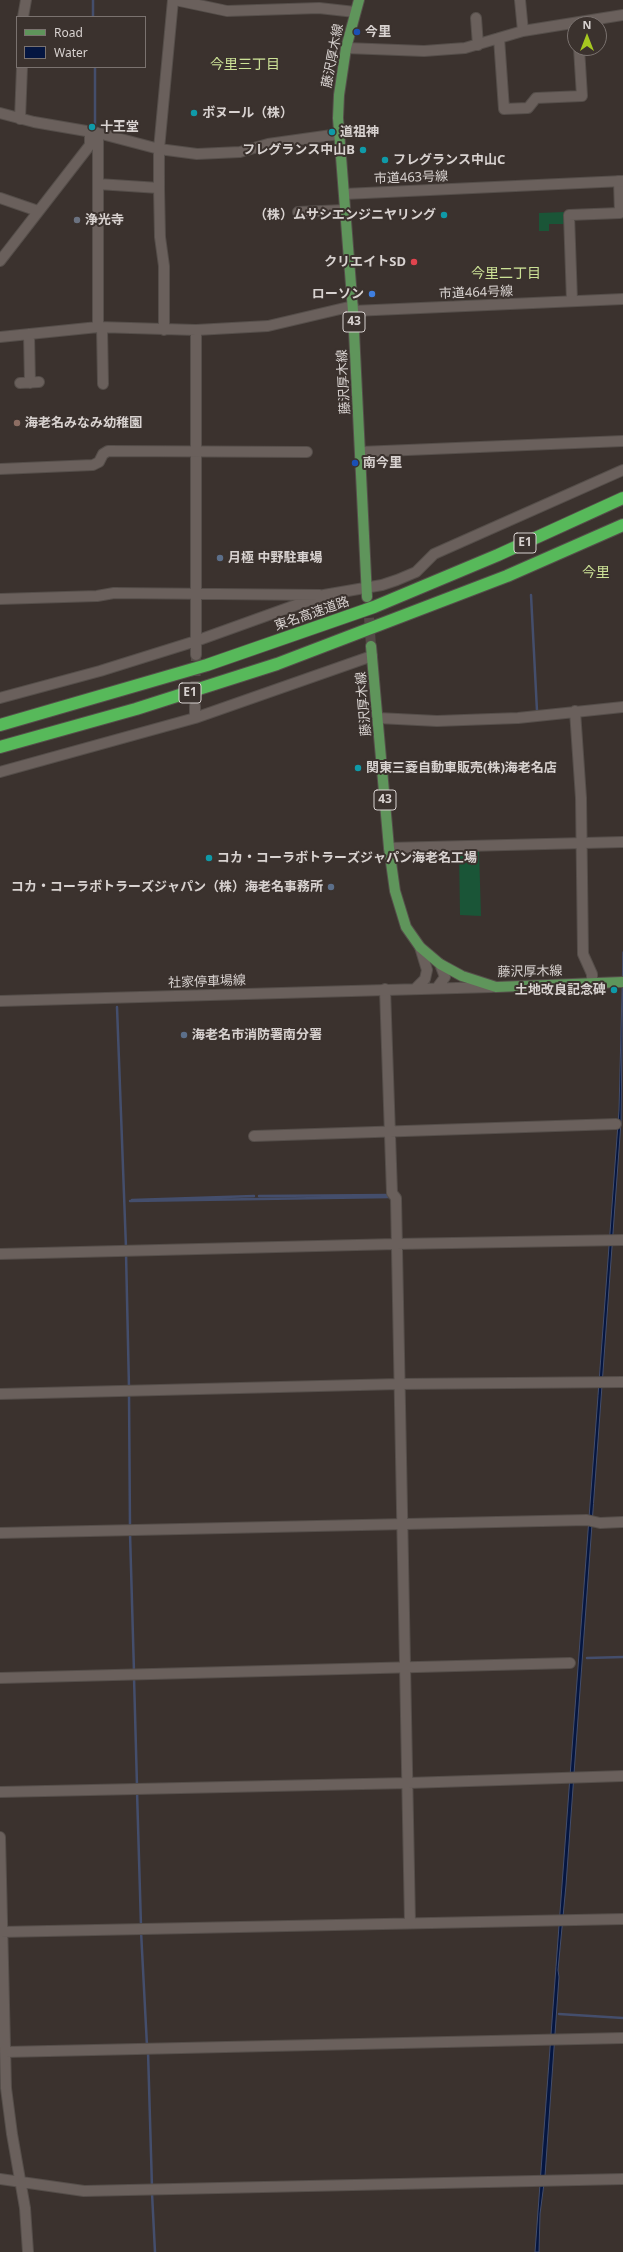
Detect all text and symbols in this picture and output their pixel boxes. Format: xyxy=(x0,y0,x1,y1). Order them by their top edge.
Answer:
legend xyxy=(16,16,146,68)
north arrow xyxy=(567,16,607,56)
text: N xyxy=(583,17,591,32)
street label: 藤沢厚木線 xyxy=(319,23,347,89)
text: Road xyxy=(54,24,83,41)
place label: 今里 xyxy=(365,24,391,40)
marker: 今里 xyxy=(352,27,362,37)
text: Water xyxy=(54,44,88,61)
district label: 今里三丁目 xyxy=(210,57,280,73)
place label: ボヌール（株） xyxy=(202,105,293,121)
marker: ボヌール（株） xyxy=(189,108,199,118)
place label: 十王堂 xyxy=(100,119,139,135)
marker: 十王堂 xyxy=(87,122,97,132)
place label: 道祖神 xyxy=(340,124,379,140)
marker: 道祖神 xyxy=(327,127,337,137)
place label: フレグランス中山B xyxy=(242,142,355,158)
marker: フレグランス中山B xyxy=(358,145,368,155)
place label: フレグランス中山C xyxy=(393,152,505,168)
marker: フレグランス中山C xyxy=(380,155,390,165)
street label: 市道463号線 xyxy=(374,169,448,187)
place label: （株）ムサシエンジニヤリング xyxy=(254,207,436,223)
marker: （株）ムサシエンジニヤリング xyxy=(439,210,449,220)
place label: 浄光寺 xyxy=(85,212,124,228)
marker: 浄光寺 xyxy=(72,215,82,225)
place label: クリエイトSD xyxy=(324,254,406,270)
marker: クリエイトSD xyxy=(409,257,419,267)
district label: 今里二丁目 xyxy=(471,266,541,282)
street label: 市道464号線 xyxy=(439,284,513,302)
place label: ローソン xyxy=(312,286,364,302)
marker: ローソン xyxy=(367,289,377,299)
road number: 43 xyxy=(343,312,365,332)
street label: 藤沢厚木線 xyxy=(335,349,353,415)
place label: 海老名みなみ幼稚園 xyxy=(25,415,142,431)
marker: 海老名みなみ幼稚園 xyxy=(12,418,22,428)
place label: 南今里 xyxy=(363,455,402,471)
marker: 南今里 xyxy=(350,458,360,468)
road number: E1 xyxy=(514,533,536,553)
place label: 月極 中野駐車場 xyxy=(228,550,322,566)
marker: 月極 中野駐車場 xyxy=(215,553,225,563)
district label: 今里 xyxy=(582,565,610,581)
street label: 東名高速道路 xyxy=(273,594,351,634)
street label: 藤沢厚木線 xyxy=(353,671,375,737)
road number: E1 xyxy=(179,683,201,703)
place label: 関東三菱自動車販売(株)海老名店 xyxy=(366,760,557,776)
marker: 関東三菱自動車販売(株)海老名店 xyxy=(353,763,363,773)
road number: 43 xyxy=(374,790,396,810)
place label: コカ・コーラボトラーズジャパン海老名工場 xyxy=(217,850,477,866)
marker: コカ・コーラボトラーズジャパン海老名工場 xyxy=(204,853,214,863)
place label: コカ・コーラボトラーズジャパン（株）海老名事務所 xyxy=(11,879,323,895)
marker: コカ・コーラボトラーズジャパン（株）海老名事務所 xyxy=(326,882,336,892)
street label: 藤沢厚木線 xyxy=(497,964,563,980)
street label: 社家停車場線 xyxy=(168,973,246,991)
place label: 土地改良記念碑 xyxy=(515,982,606,998)
marker: 土地改良記念碑 xyxy=(609,985,619,995)
place label: 海老名市消防署南分署 xyxy=(192,1027,322,1043)
marker: 海老名市消防署南分署 xyxy=(179,1030,189,1040)

